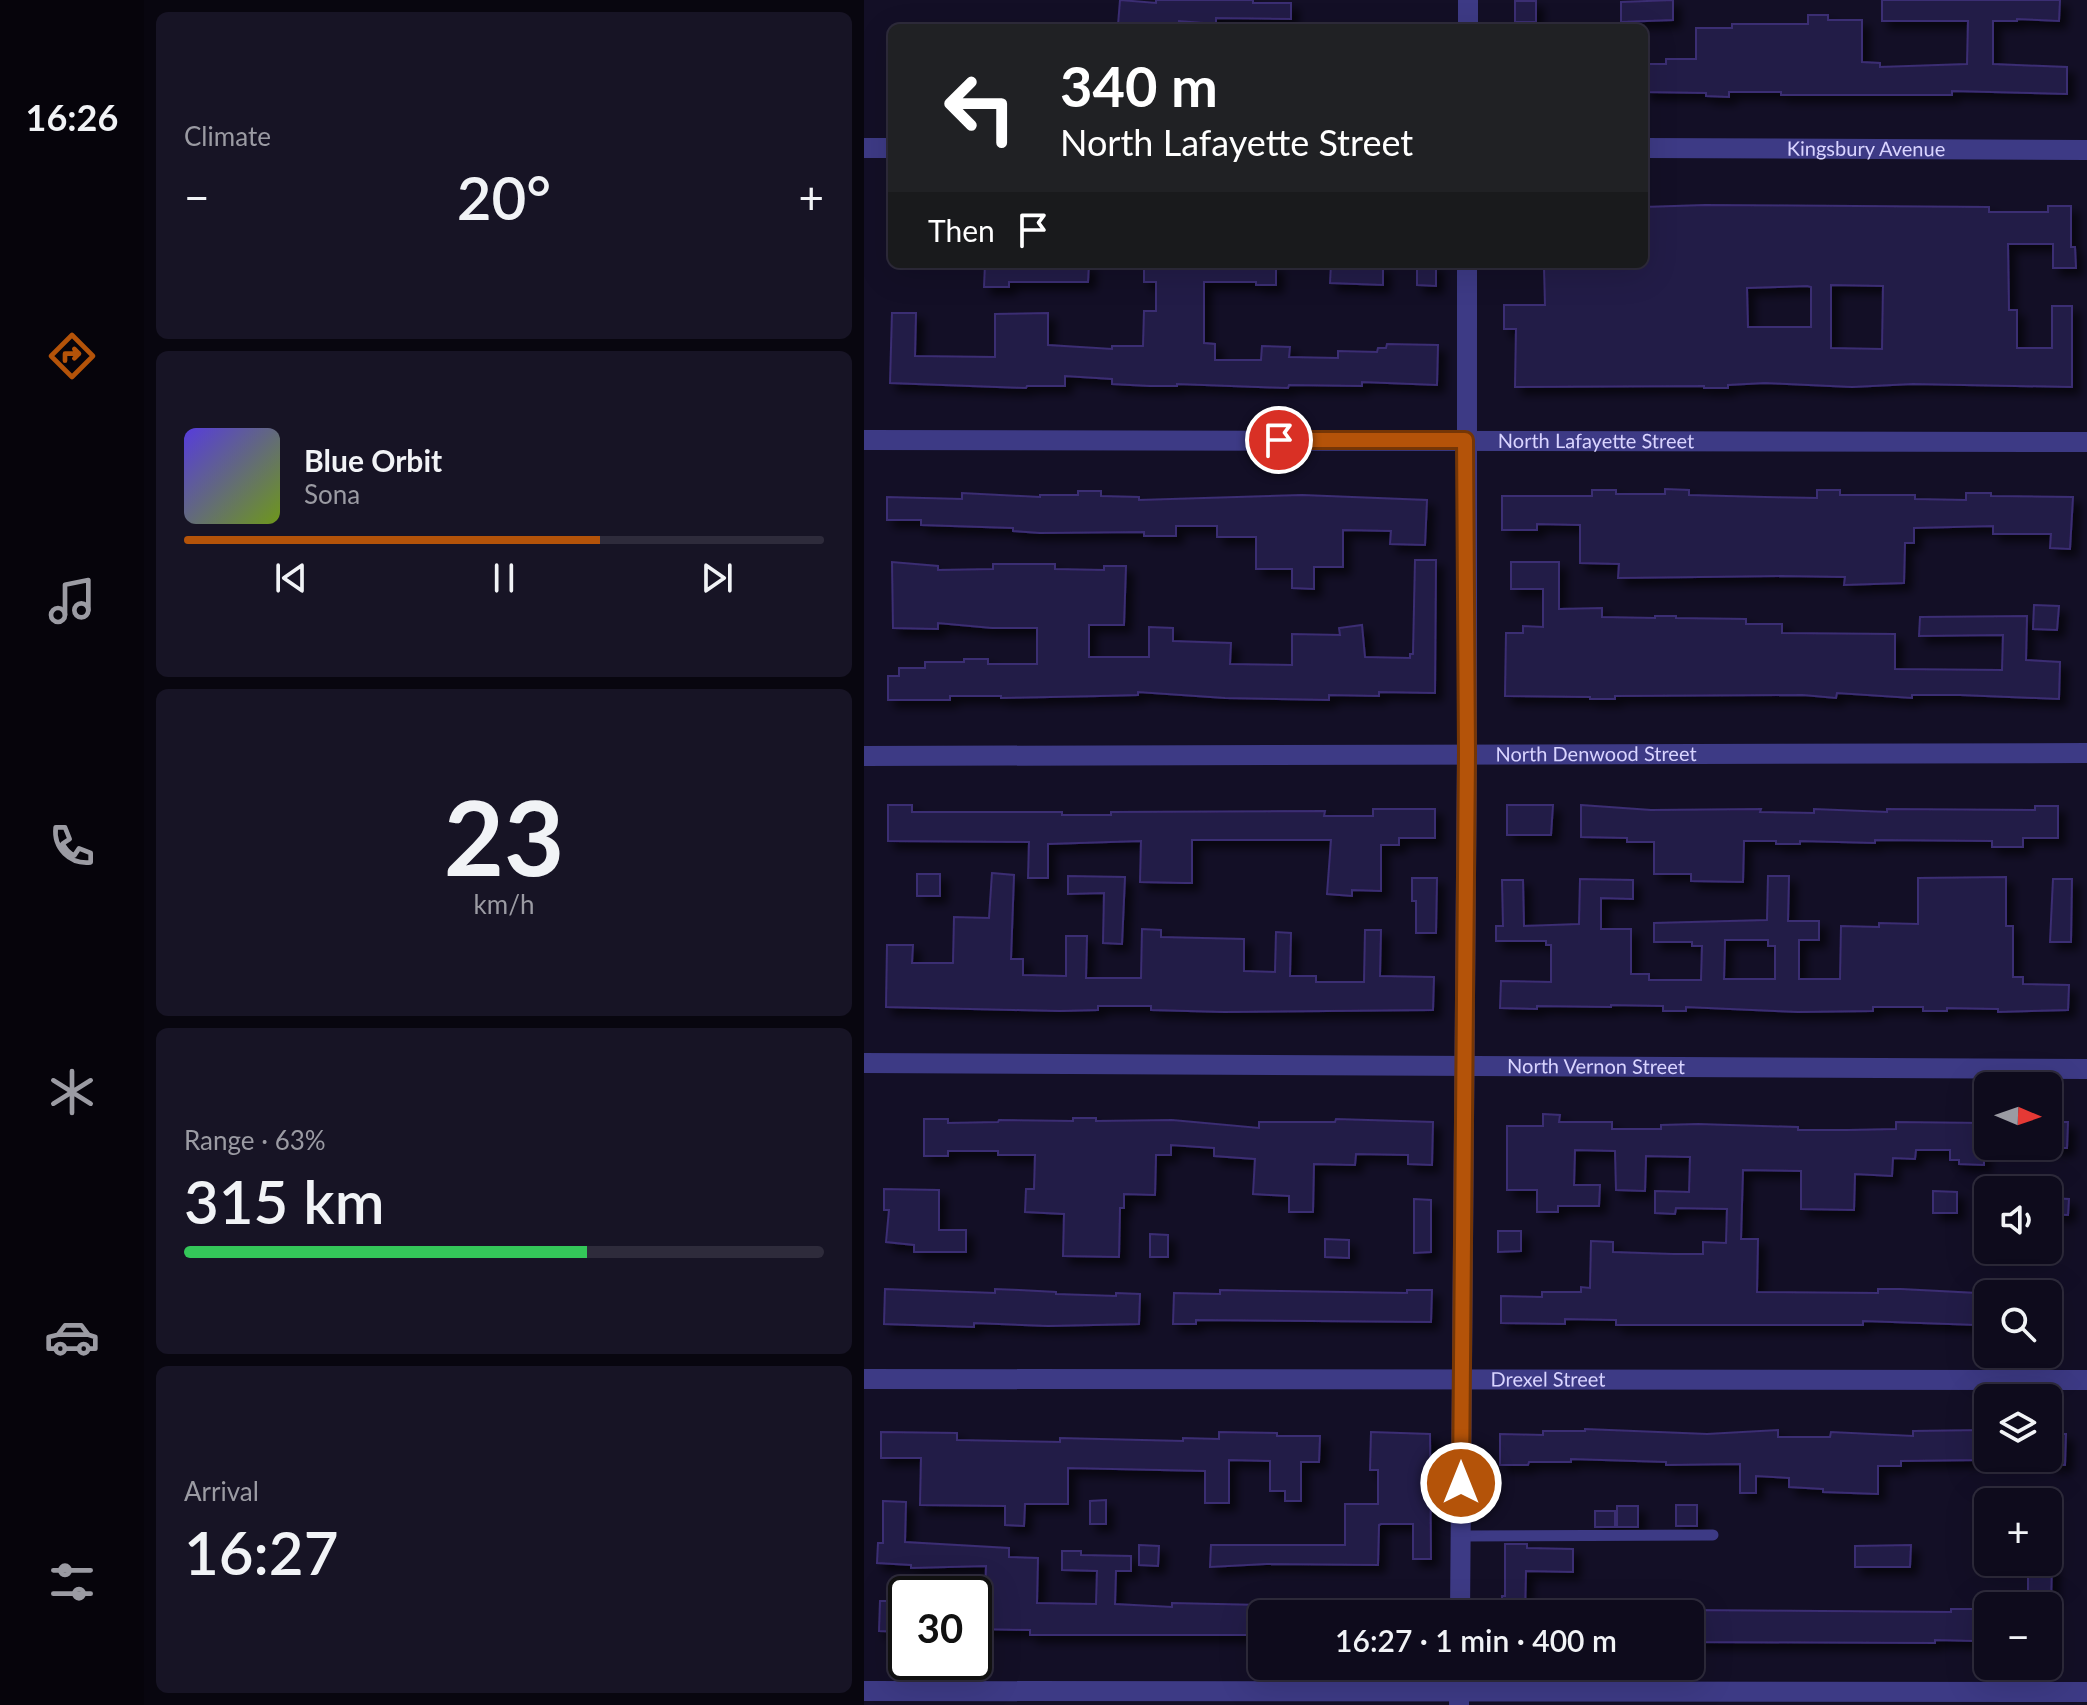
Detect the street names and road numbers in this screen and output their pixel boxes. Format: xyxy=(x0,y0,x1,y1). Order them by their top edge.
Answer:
street label: Kingsbury Avenue xyxy=(1787,136,1945,160)
street label: North Lafayette Street xyxy=(1498,428,1694,452)
street label: North Denwood Street xyxy=(1495,741,1697,765)
street label: North Vernon Street xyxy=(1507,1053,1685,1078)
street label: Drexel Street xyxy=(1491,1367,1605,1391)

